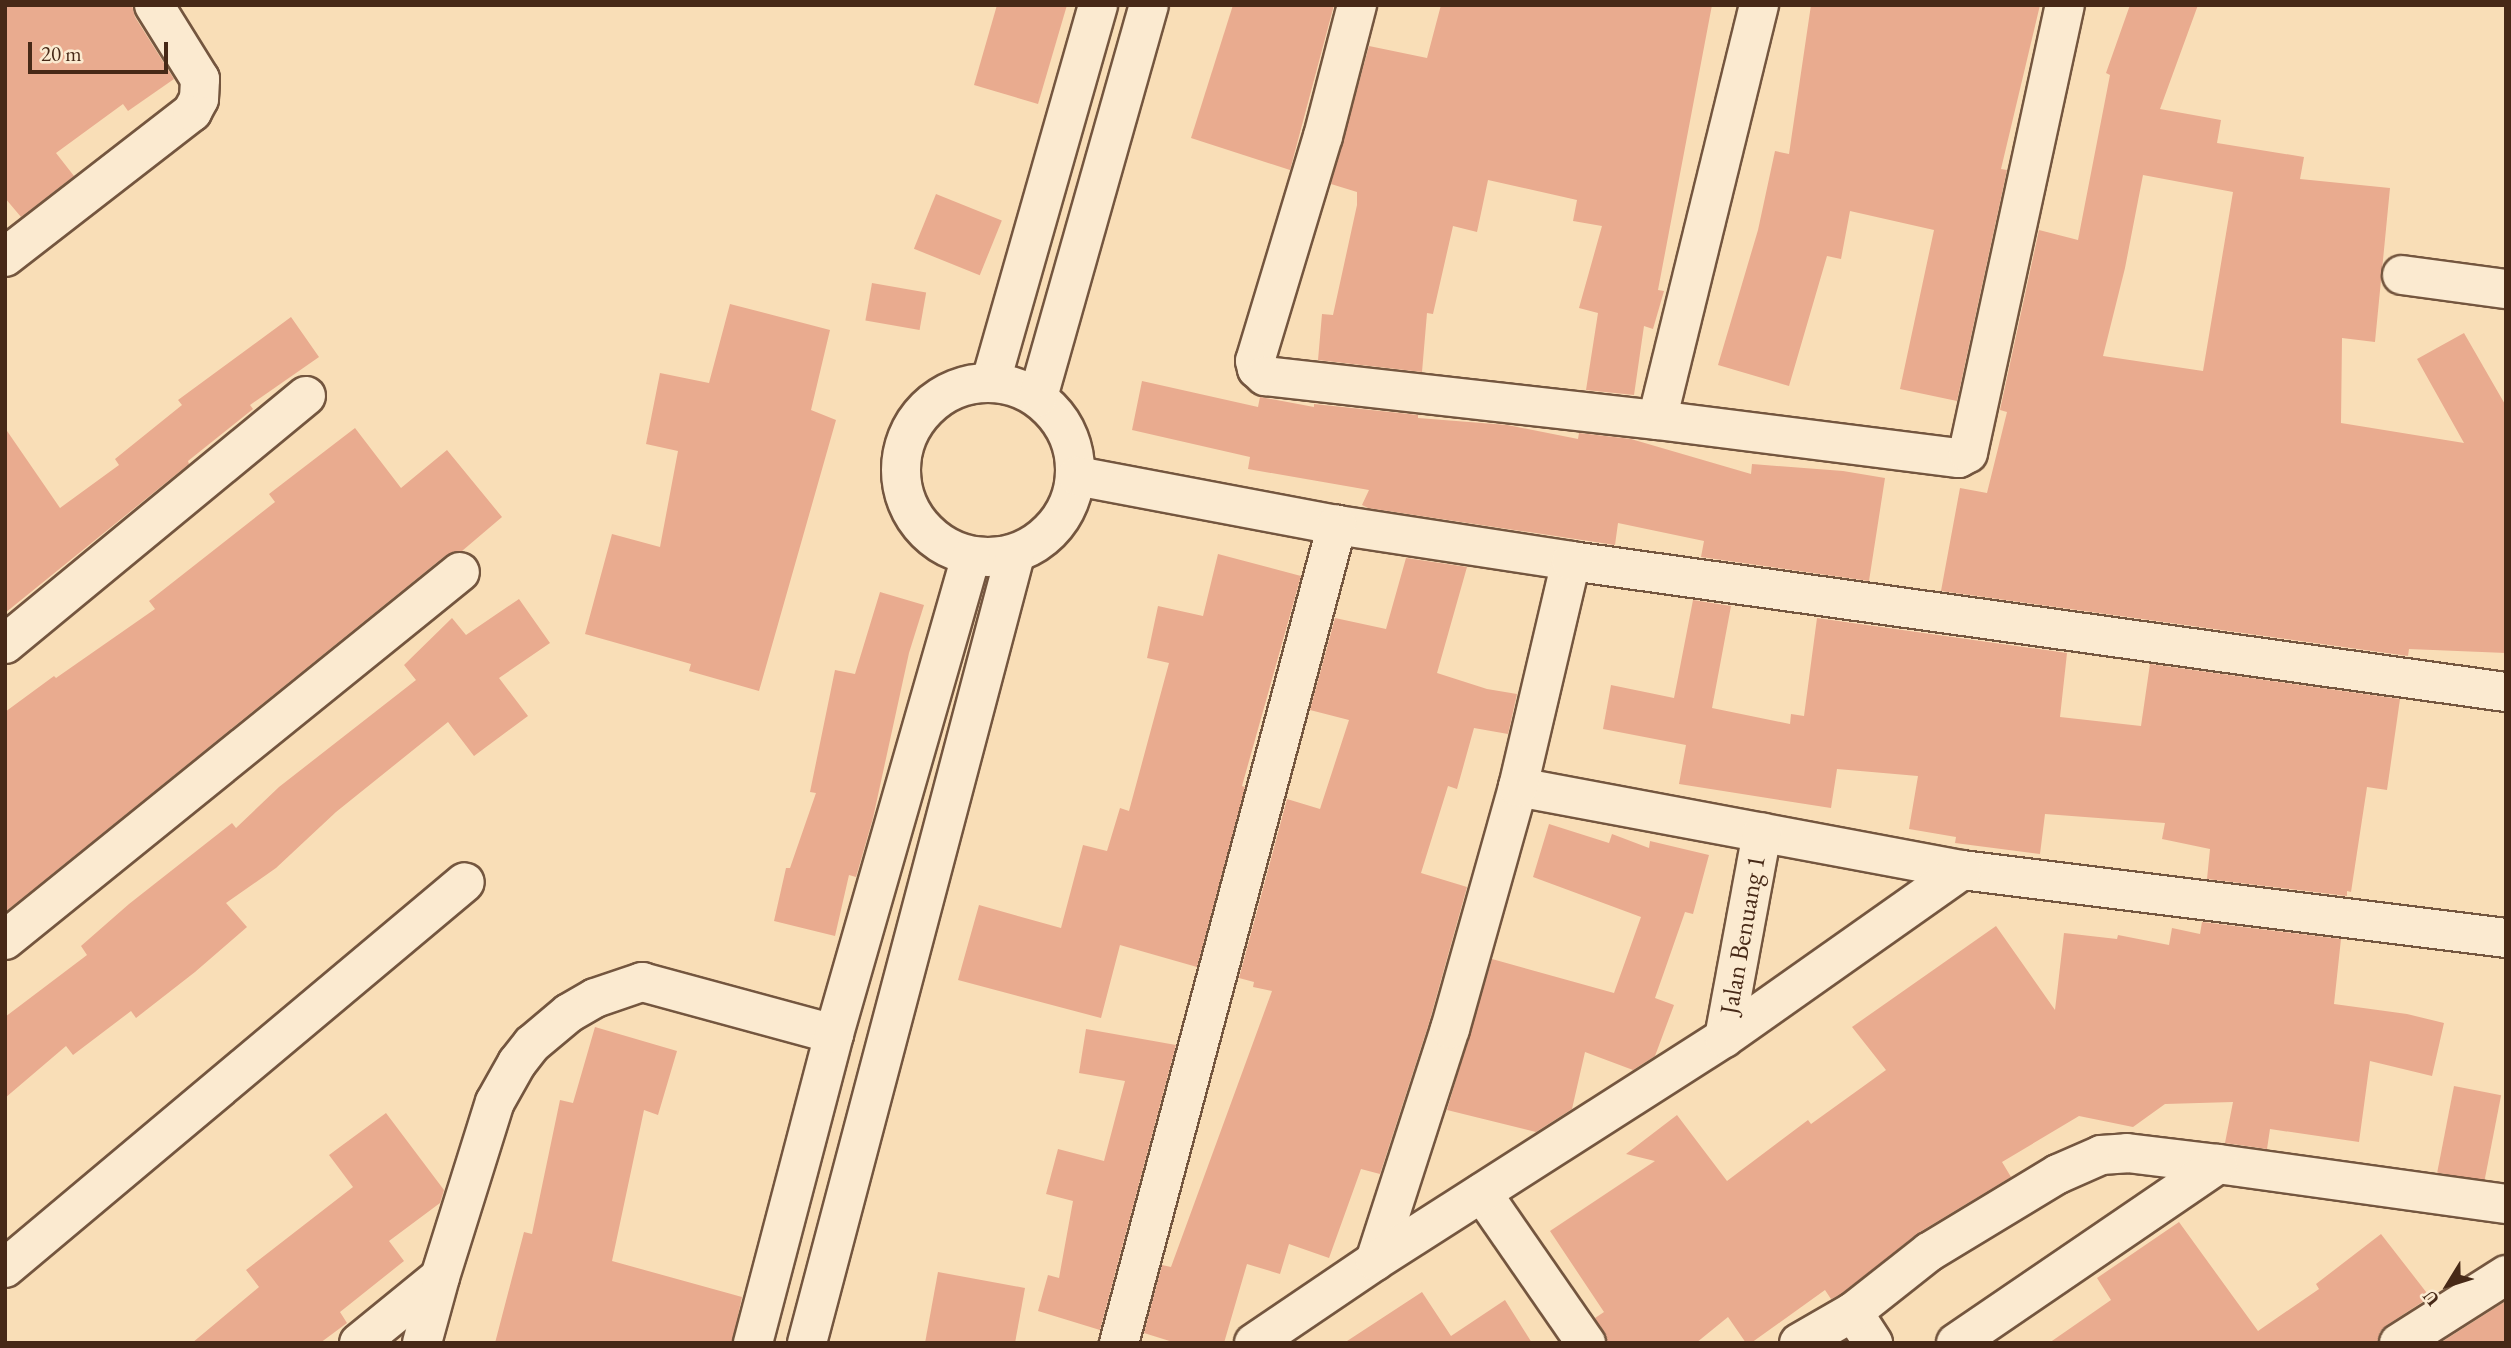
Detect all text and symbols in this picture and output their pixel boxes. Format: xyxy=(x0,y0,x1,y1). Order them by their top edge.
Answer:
scale bar xyxy=(32,28,172,72)
text: 20 m xyxy=(41,40,82,67)
street label: Jalan Benuang 1 xyxy=(1714,853,1772,1017)
north arrow xyxy=(2413,1250,2483,1320)
text: U xyxy=(2417,1285,2445,1312)

